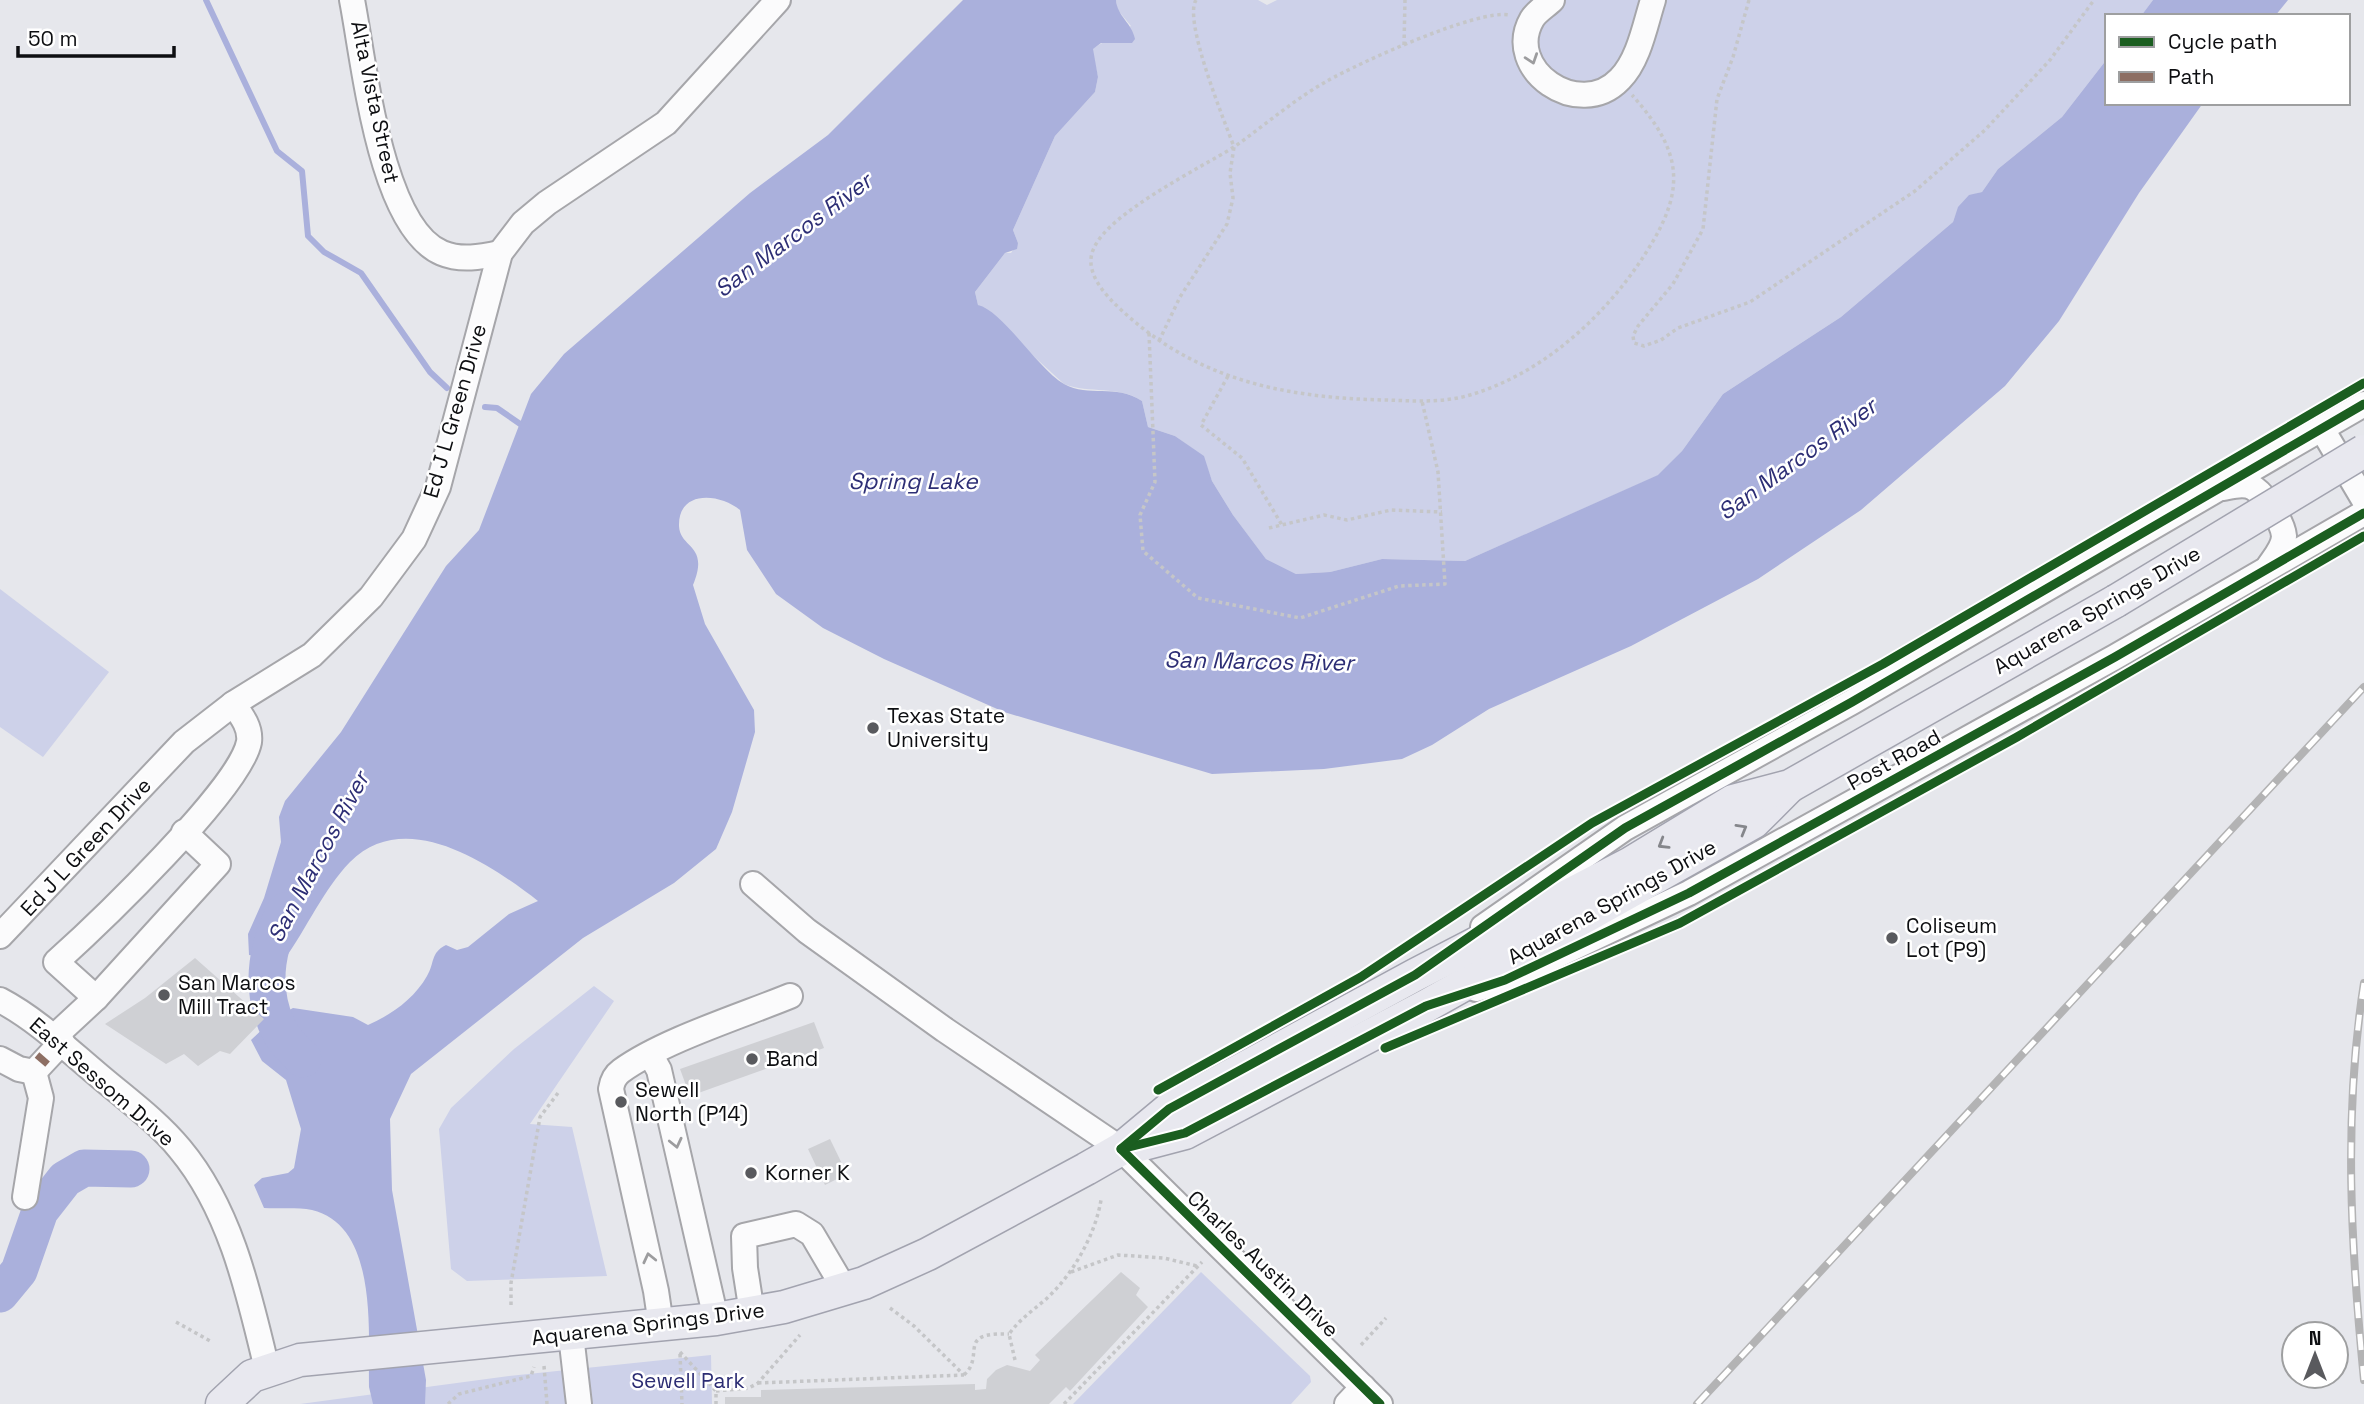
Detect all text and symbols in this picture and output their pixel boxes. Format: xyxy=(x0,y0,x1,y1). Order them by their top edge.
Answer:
scale bar xyxy=(18,14,173,58)
legend xyxy=(2105,14,2350,105)
street label: Alta Vista Street xyxy=(345,18,406,186)
text: 50 m xyxy=(28,25,78,52)
text: Cycle path xyxy=(2168,28,2277,55)
one-way arrow xyxy=(1524,52,1538,64)
text: Path xyxy=(2168,63,2214,90)
water label: San Marcos River xyxy=(708,165,879,304)
street label: Ed J L Green Drive xyxy=(417,321,492,501)
water label: San Marcos River xyxy=(1712,390,1884,527)
water label: Spring Lake xyxy=(848,466,979,496)
street label: Aquarena Springs Drive xyxy=(1988,539,2205,680)
water label: San Marcos River xyxy=(1164,644,1356,678)
place label: Texas State University xyxy=(887,702,1005,753)
marker: Texas State University xyxy=(865,720,881,736)
street label: Post Road xyxy=(1842,723,1945,796)
water label: San Marcos River xyxy=(260,764,377,948)
street label: Ed J L Green Drive xyxy=(14,772,157,922)
one-way arrow xyxy=(1734,824,1747,837)
street label: Aquarena Springs Drive xyxy=(1503,833,1721,970)
one-way arrow xyxy=(1657,836,1670,849)
place label: Coliseum Lot (P9) xyxy=(1906,912,1997,963)
marker: Coliseum Lot (P9) xyxy=(1884,930,1900,946)
place label: San Marcos Mill Tract xyxy=(178,969,296,1020)
marker: San Marcos Mill Tract xyxy=(156,987,172,1003)
street label: East Sessom Drive xyxy=(24,1011,181,1152)
place label: Band xyxy=(766,1045,818,1072)
marker: Band xyxy=(744,1051,760,1067)
place label: Sewell North (P14) xyxy=(635,1076,748,1127)
marker: Sewell North (P14) xyxy=(613,1094,629,1110)
one-way arrow xyxy=(667,1137,682,1149)
place label: Korner K xyxy=(765,1159,850,1186)
marker: Korner K xyxy=(743,1165,759,1181)
street label: Charles Austin Drive xyxy=(1182,1184,1345,1343)
one-way arrow xyxy=(642,1252,657,1264)
street label: Aquarena Springs Drive xyxy=(530,1296,766,1351)
north arrow xyxy=(2280,1320,2350,1390)
text: N xyxy=(2309,1326,2321,1351)
park label: Sewell Park xyxy=(631,1367,745,1394)

